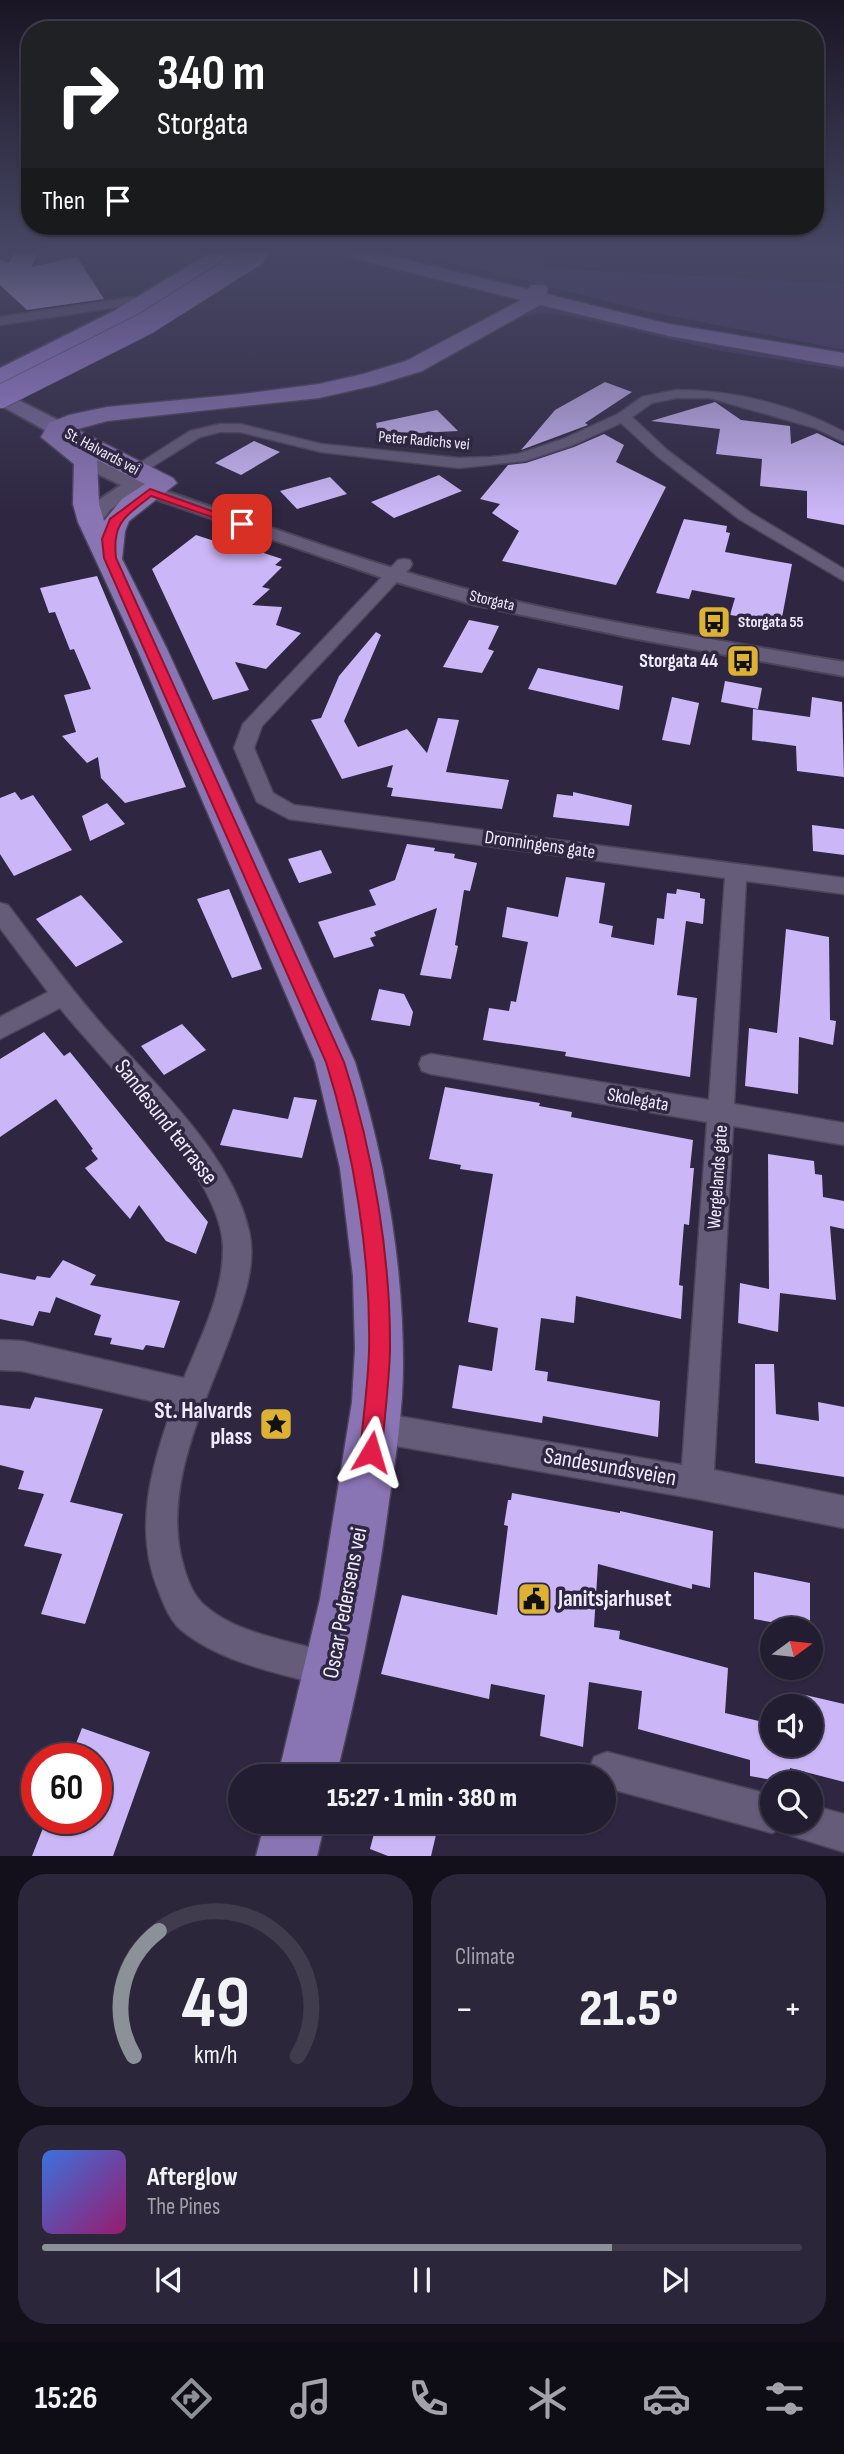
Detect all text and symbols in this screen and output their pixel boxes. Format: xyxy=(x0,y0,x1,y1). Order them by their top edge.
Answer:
text: 340 m xyxy=(157,45,265,104)
icon: right xyxy=(42,49,133,140)
text: Storgata xyxy=(157,105,248,144)
icon: arrive xyxy=(99,182,137,220)
text: Then xyxy=(42,186,85,217)
street label: St. Halvards vei xyxy=(61,424,143,480)
street label: Peter Radichs vei xyxy=(378,428,470,454)
pin xyxy=(212,494,272,554)
icon: arrive xyxy=(223,505,261,543)
street label: Storgata xyxy=(468,587,516,615)
bus stop icon: Storgata 55 xyxy=(695,603,733,641)
place label: Storgata 55 xyxy=(738,613,803,632)
bus stop icon: Storgata 44 xyxy=(724,642,762,680)
place label: Storgata 44 xyxy=(639,650,718,673)
street label: Dronningens gate xyxy=(483,826,597,864)
street label: Sandesund terrasse xyxy=(108,1054,224,1190)
street label: Skolegata xyxy=(606,1083,670,1117)
street label: Wergelands gate xyxy=(703,1124,733,1230)
place label: St. Halvards plass xyxy=(154,1397,252,1451)
place icon: St. Halvards plass xyxy=(257,1405,295,1443)
position arrow xyxy=(334,1415,408,1489)
street label: Sandesundsveien xyxy=(541,1442,679,1492)
street label: Oscar Pedersens vei xyxy=(317,1525,373,1681)
public building icon: Janitsjarhuset xyxy=(515,1580,553,1618)
place label: Janitsjarhuset xyxy=(557,1585,672,1613)
north arrow xyxy=(760,1617,822,1680)
map controls xyxy=(760,1617,823,1834)
button: sound xyxy=(760,1694,823,1757)
speed limit sign: 60 xyxy=(21,1743,112,1834)
button: search xyxy=(760,1771,823,1834)
text: 15:27 · 1 min · 380 m xyxy=(327,1783,517,1814)
text: Climate xyxy=(455,1943,515,1971)
text: 49 xyxy=(181,1961,250,2049)
text: 21.5° xyxy=(579,1978,678,2041)
text: − xyxy=(455,1987,474,2032)
text: + xyxy=(783,1987,802,2032)
text: km/h xyxy=(194,2040,237,2071)
text: Afterglow xyxy=(147,2162,238,2193)
text: The Pines xyxy=(147,2193,220,2221)
icon: previous xyxy=(150,2261,188,2299)
icon: pause xyxy=(403,2261,441,2299)
icon: next xyxy=(656,2261,694,2299)
icon: directions xyxy=(167,2374,216,2423)
icon: music xyxy=(286,2374,335,2423)
icon: phone xyxy=(404,2374,453,2423)
icon: climate xyxy=(523,2374,572,2423)
icon: car xyxy=(642,2374,691,2423)
icon: filters xyxy=(760,2374,809,2423)
text: 15:26 xyxy=(35,2379,98,2418)

